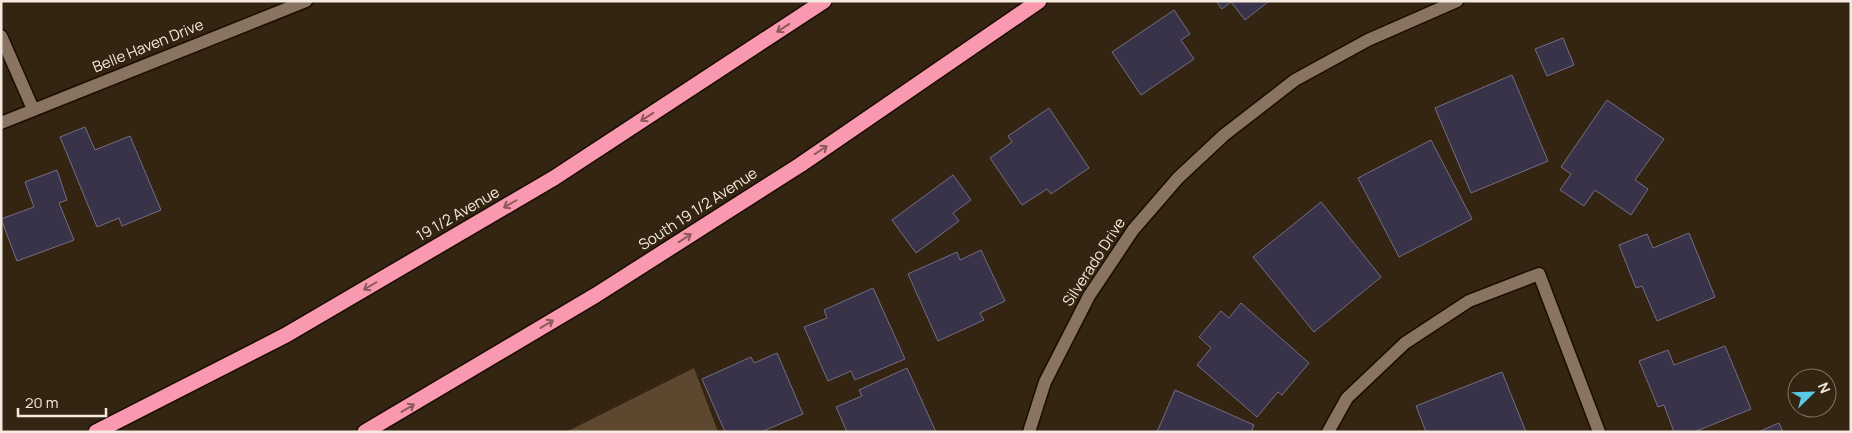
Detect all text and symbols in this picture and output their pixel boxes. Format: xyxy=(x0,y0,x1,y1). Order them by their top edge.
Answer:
street label: Belle Haven Drive xyxy=(89,14,207,77)
one-way arrow xyxy=(776,23,790,33)
one-way arrow xyxy=(640,111,654,122)
one-way arrow xyxy=(814,145,828,155)
street label: South 19 1/2 Avenue xyxy=(634,162,761,255)
street label: 19 1/2 Avenue xyxy=(412,181,503,246)
one-way arrow xyxy=(503,199,517,209)
street label: Silverado Drive xyxy=(1057,213,1130,310)
one-way arrow xyxy=(678,233,692,244)
one-way arrow xyxy=(363,281,377,291)
one-way arrow xyxy=(540,319,554,329)
north arrow xyxy=(1787,368,1837,418)
text: N xyxy=(1814,379,1835,396)
scale bar xyxy=(18,386,105,418)
text: 20 m xyxy=(25,392,58,413)
one-way arrow xyxy=(400,402,414,412)

